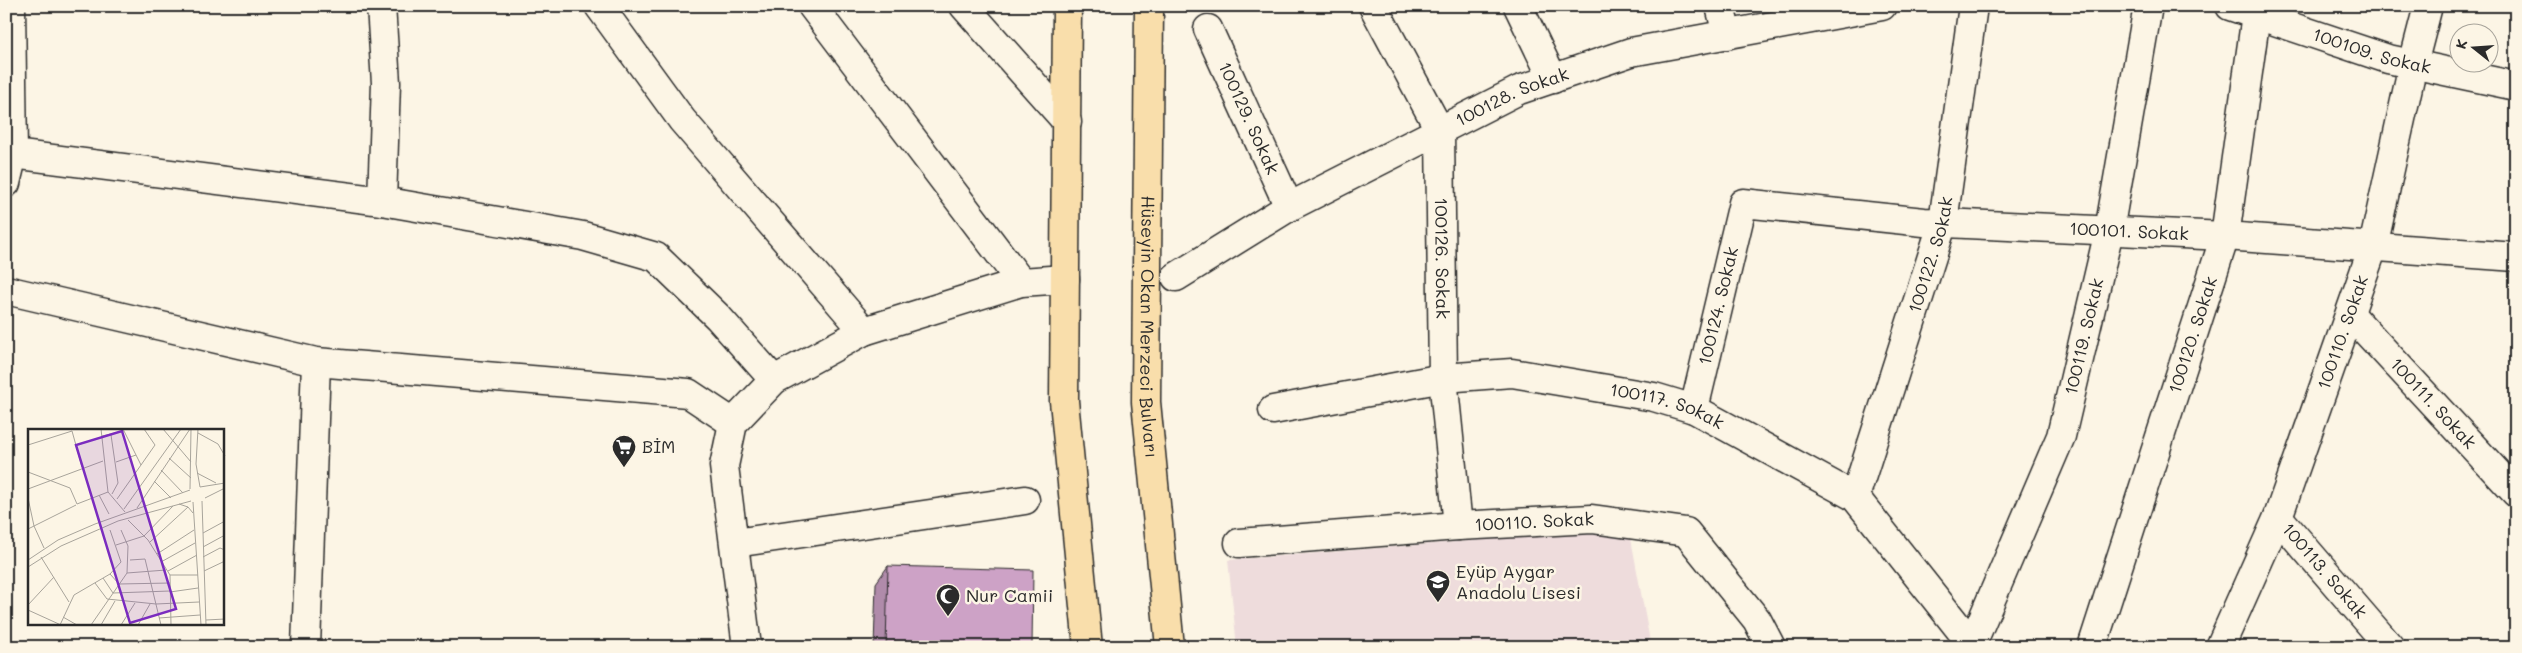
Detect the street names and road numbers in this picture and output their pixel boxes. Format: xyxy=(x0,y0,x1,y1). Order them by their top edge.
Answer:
street label: 100109. Sokak xyxy=(2310,22,2433,79)
street label: 100129. Sokak xyxy=(1213,58,1286,178)
street label: 100128. Sokak xyxy=(1451,61,1572,131)
street label: 100122. Sokak xyxy=(1902,195,1957,316)
street label: Hüseyin Okan Merzeci Bulvarı xyxy=(1135,196,1164,459)
street label: 100126. Sokak xyxy=(1430,197,1455,319)
street label: 100101. Sokak xyxy=(2069,216,2189,245)
street label: 100124. Sokak xyxy=(1692,244,1743,367)
street label: 100110. Sokak xyxy=(2311,272,2373,393)
street label: 100120. Sokak xyxy=(2162,273,2222,396)
street label: 100119. Sokak xyxy=(2058,276,2109,397)
street label: 100111. Sokak xyxy=(2385,352,2482,454)
street label: 100117. Sokak xyxy=(1608,377,1729,434)
street label: 100110. Sokak xyxy=(1474,506,1595,536)
street label: 100113. Sokak xyxy=(2277,517,2373,623)

